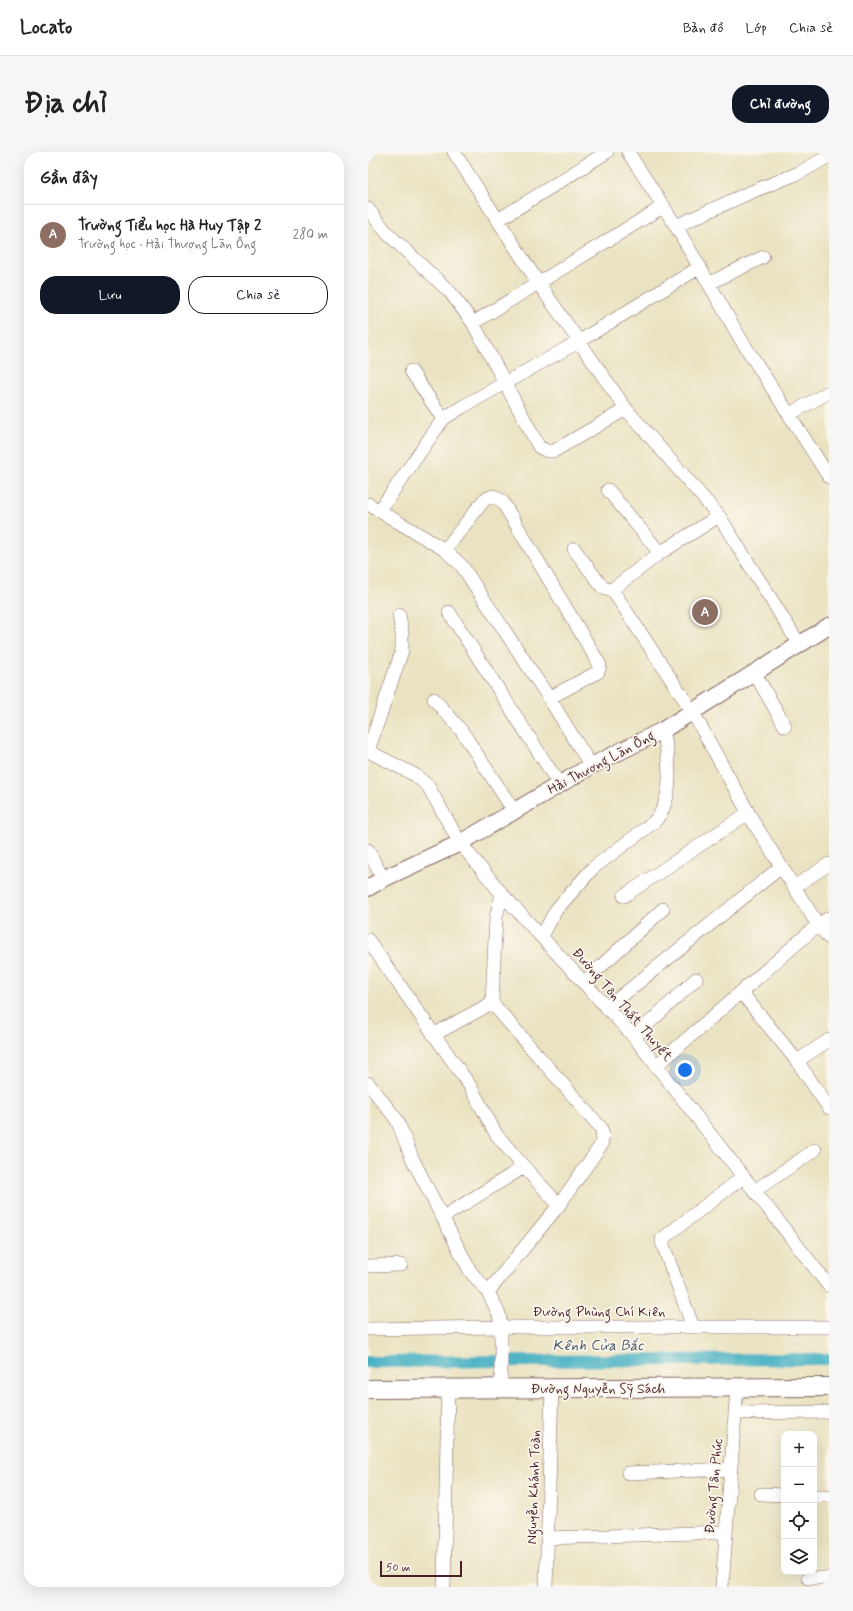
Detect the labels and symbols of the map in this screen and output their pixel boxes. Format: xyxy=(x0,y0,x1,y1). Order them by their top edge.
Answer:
pin: A xyxy=(692,597,718,627)
street label: Hải Thượng Lãn Ông xyxy=(545,727,659,801)
street label: Đường Tôn Thất Thuyết xyxy=(566,944,677,1067)
your location xyxy=(675,1060,695,1080)
street label: Đường Phùng Chí Kiên xyxy=(533,1303,665,1323)
water label: Kênh Cửa Bắc xyxy=(553,1336,644,1356)
street label: Đường Nguyễn Sỹ Sách xyxy=(531,1380,666,1400)
street label: Nguyễn Khánh Toàn xyxy=(523,1429,547,1545)
street label: Đường Tân Phúc xyxy=(701,1437,729,1535)
scale bar xyxy=(380,1559,462,1578)

